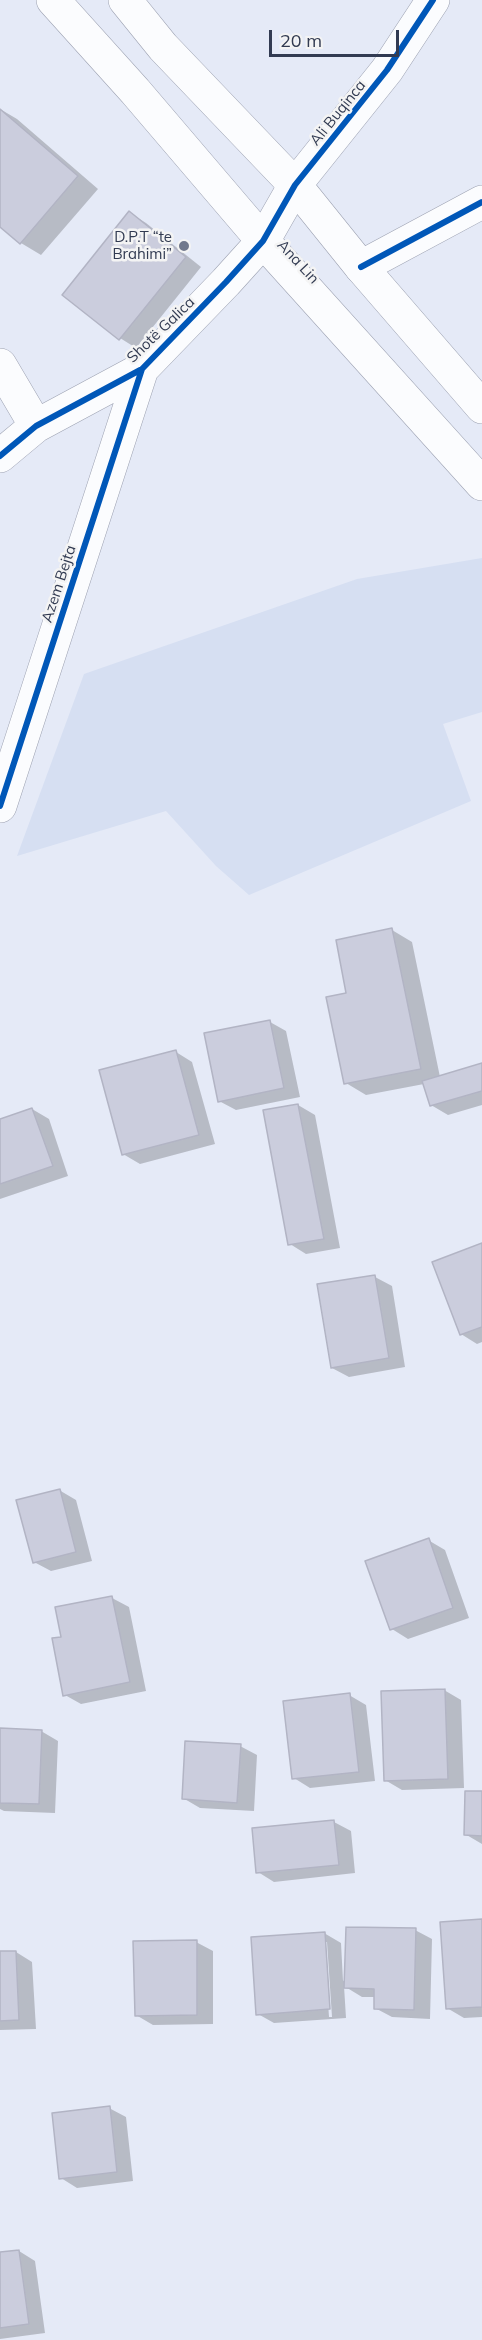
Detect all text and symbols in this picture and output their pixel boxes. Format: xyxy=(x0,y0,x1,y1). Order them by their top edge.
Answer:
scale bar xyxy=(272,18,402,56)
text: 20 m xyxy=(280,29,322,52)
street label: Ali Buqinca xyxy=(306,77,370,149)
place label: D.P.T “te Brahimi” xyxy=(112,228,172,263)
street label: Ana Lin xyxy=(273,236,323,288)
marker: D.P.T “te Brahimi” xyxy=(177,239,191,253)
street label: Shotë Galica xyxy=(123,293,199,367)
street label: Azem Bejta xyxy=(38,543,80,625)

